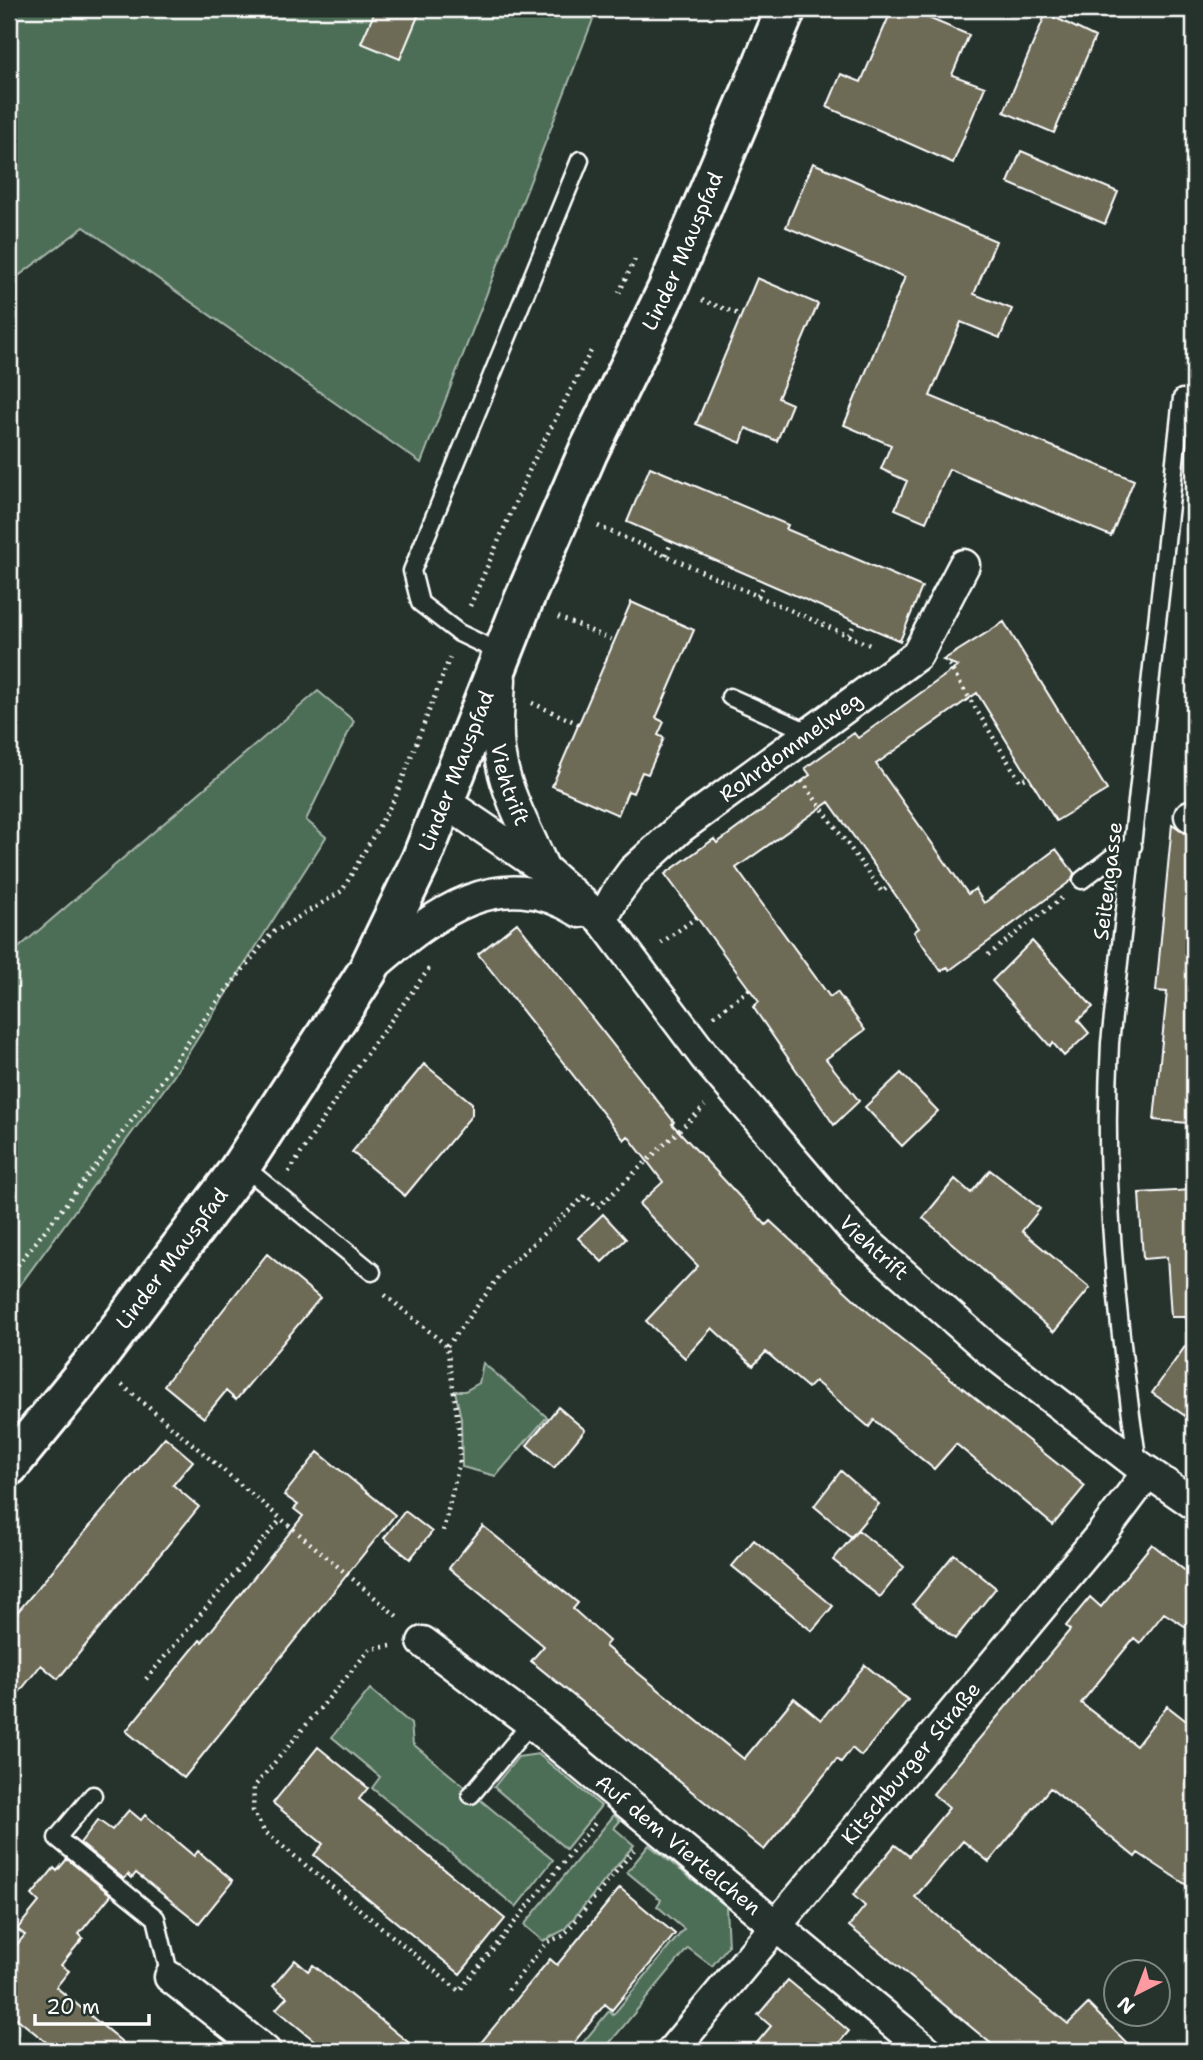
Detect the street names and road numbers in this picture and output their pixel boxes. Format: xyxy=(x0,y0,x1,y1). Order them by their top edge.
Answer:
street label: Linder Mauspfad xyxy=(635,168,730,335)
street label: Linder Mauspfad xyxy=(412,686,501,855)
street label: Rohrdommelweg xyxy=(714,686,868,809)
street label: Viehtrift xyxy=(484,742,536,830)
street label: Seitengasse xyxy=(1087,820,1129,942)
street label: Linder Mauspfad xyxy=(110,1182,235,1335)
street label: Viehtrift xyxy=(832,1209,914,1287)
street label: Kitschburger Straße xyxy=(835,1676,987,1851)
street label: Auf dem Viertelchen xyxy=(589,1768,767,1922)

